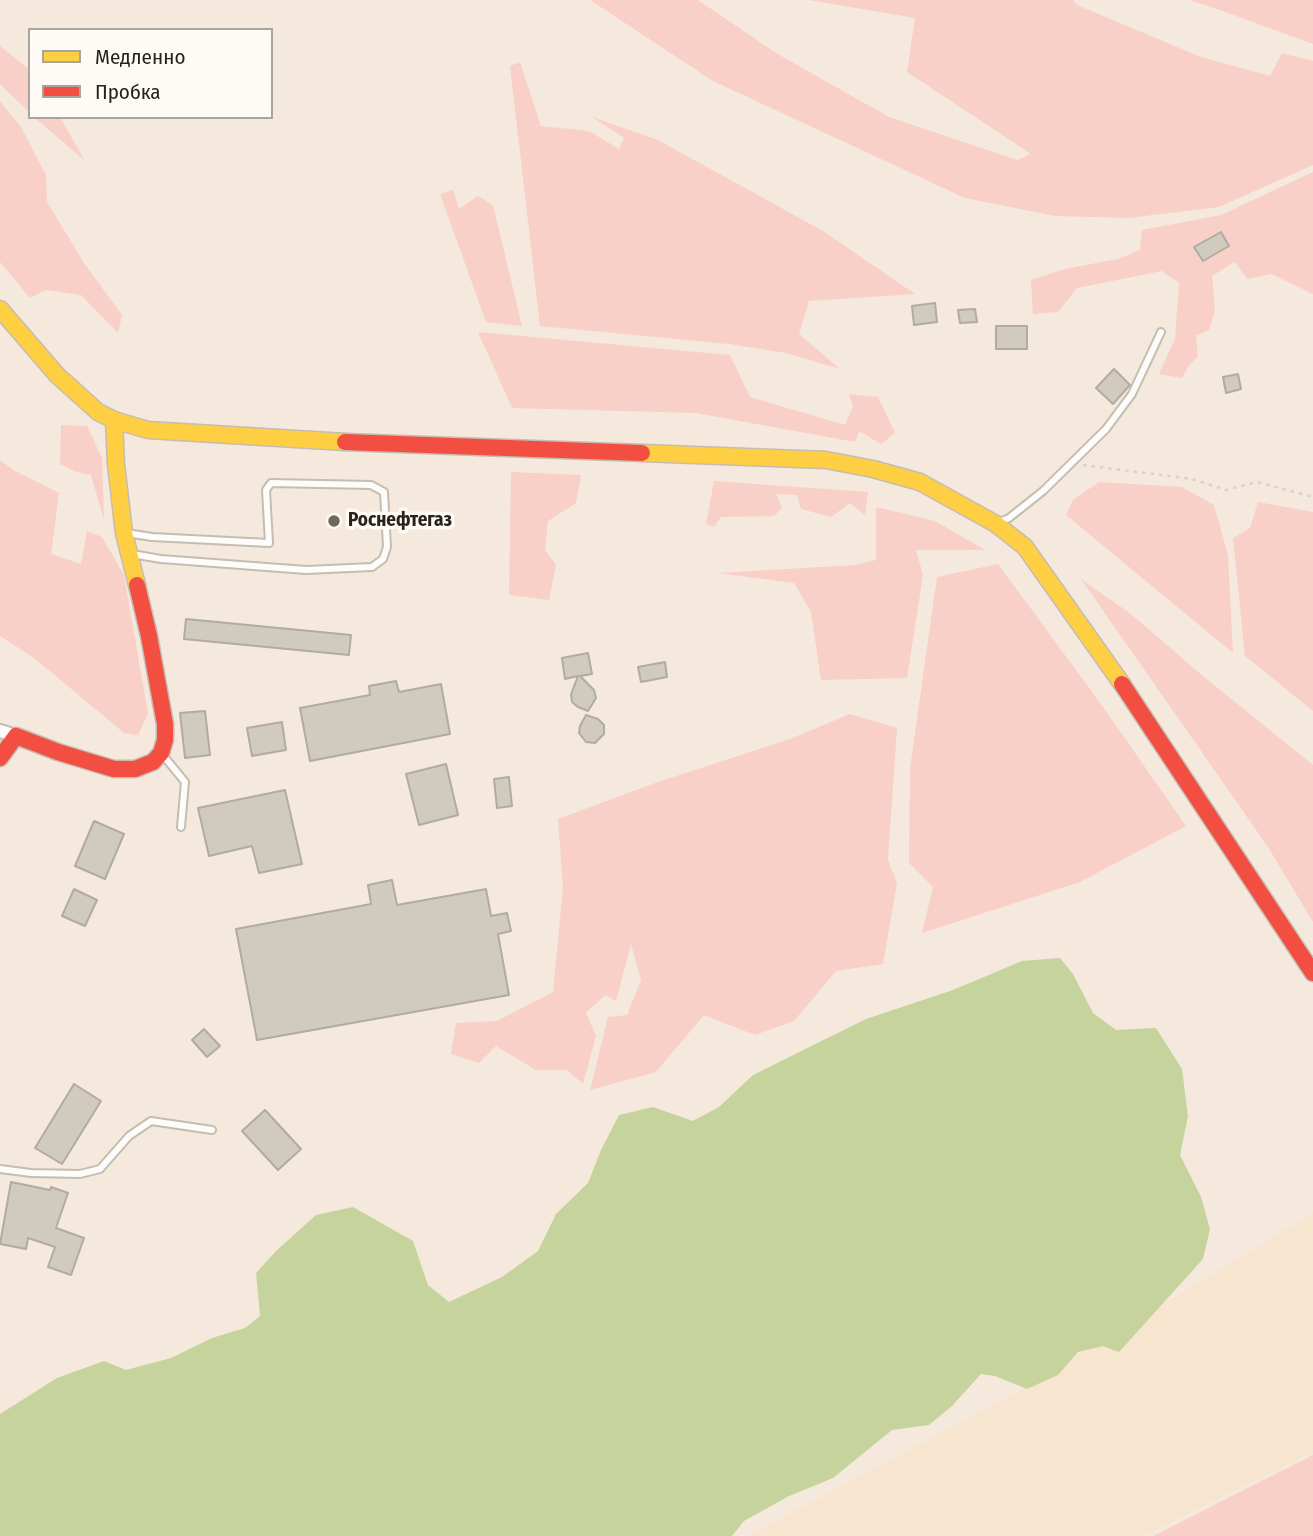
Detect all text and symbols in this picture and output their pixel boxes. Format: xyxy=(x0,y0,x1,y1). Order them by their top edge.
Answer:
legend xyxy=(28,28,273,119)
text: Медленно xyxy=(95,44,185,70)
text: Пробка xyxy=(95,79,161,105)
place label: Роснефтегаз xyxy=(348,510,452,532)
marker: Роснефтегаз xyxy=(326,513,342,529)

